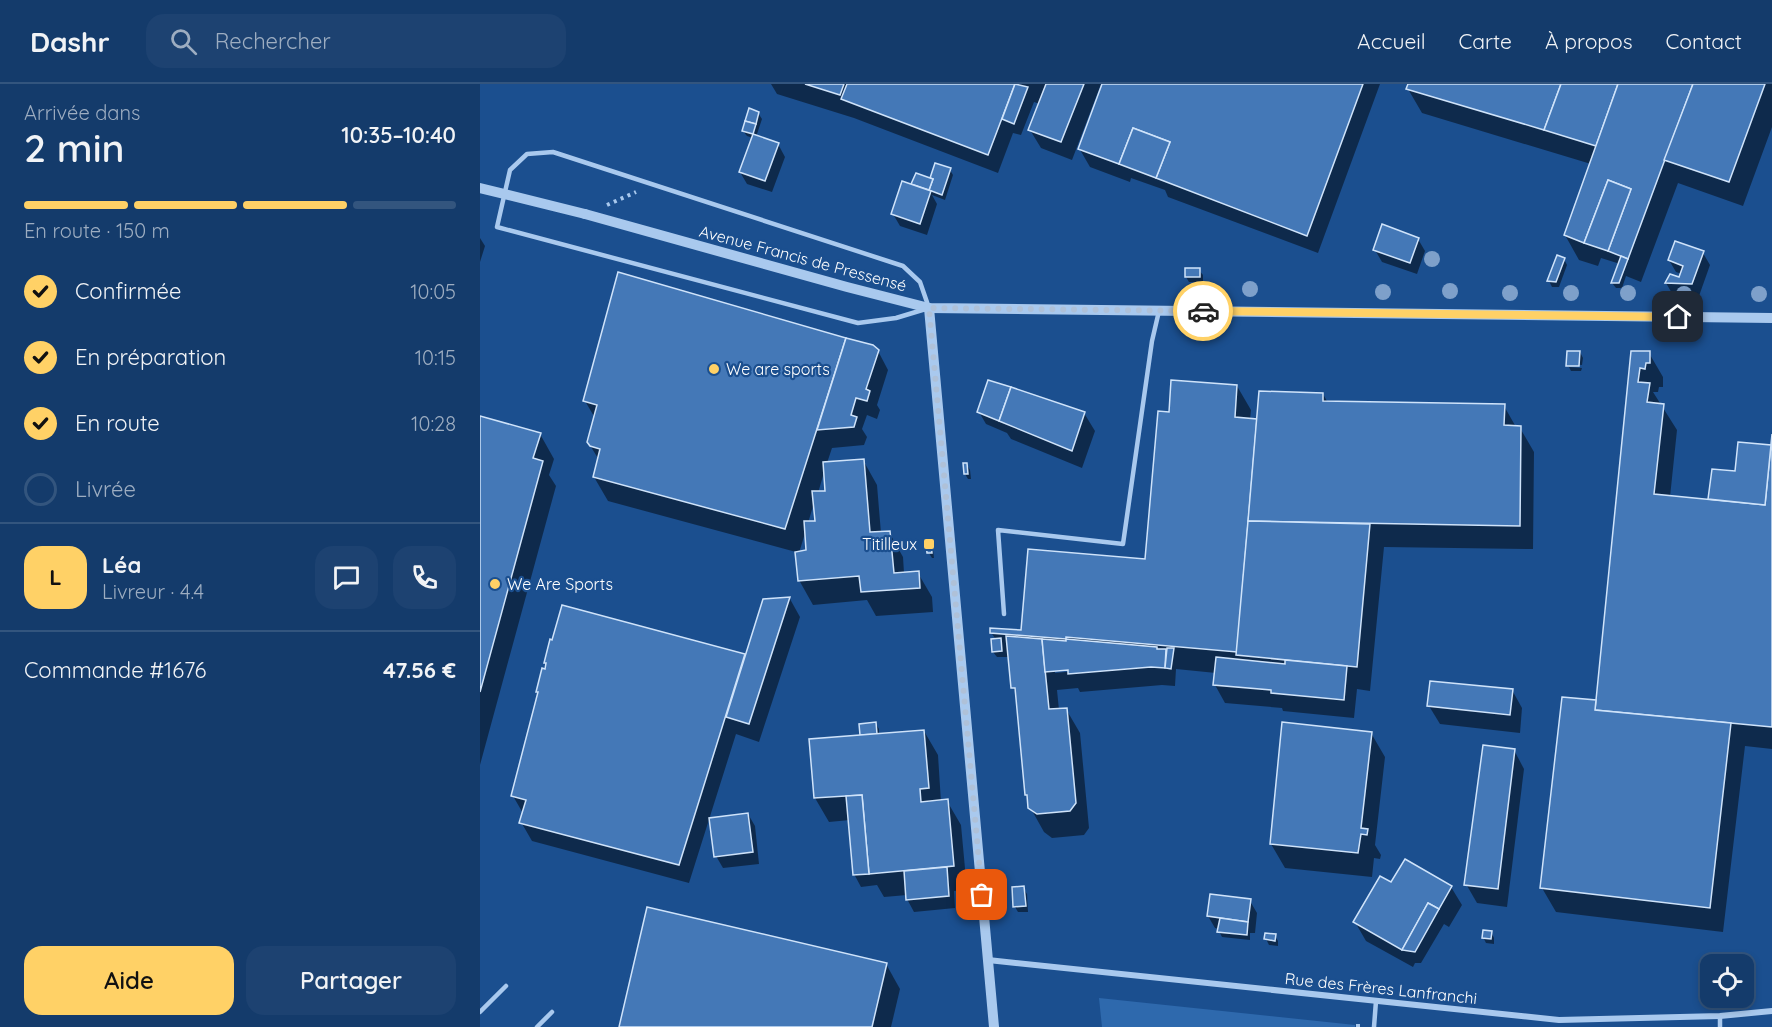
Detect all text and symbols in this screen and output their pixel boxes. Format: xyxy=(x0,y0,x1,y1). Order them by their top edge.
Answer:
search box xyxy=(146,14,566,68)
text: Dashr xyxy=(30,24,110,59)
icon: search xyxy=(167,25,200,58)
text: Rechercher xyxy=(215,27,331,55)
text: Accueil xyxy=(1357,28,1426,54)
text: Carte xyxy=(1459,28,1512,54)
text: À propos xyxy=(1545,28,1633,54)
text: Contact xyxy=(1666,28,1742,54)
text: Arrivée dans xyxy=(24,100,140,125)
text: 10:35–10:40 xyxy=(341,121,456,149)
text: 2 min xyxy=(24,123,125,172)
text: En route · 150 m xyxy=(24,218,170,243)
street label: Avenue Francis de Pressensé xyxy=(697,221,909,295)
icon: check xyxy=(24,275,57,308)
text: Confirmée xyxy=(75,277,181,305)
text: 10:05 xyxy=(410,279,456,304)
courier xyxy=(1173,281,1233,341)
pin xyxy=(1652,291,1703,342)
icon: car xyxy=(1187,295,1220,328)
icon: home xyxy=(1661,300,1694,333)
icon: check xyxy=(24,341,57,374)
text: En préparation xyxy=(75,343,226,371)
text: 10:15 xyxy=(415,345,456,370)
place label: We are sports xyxy=(726,359,830,379)
marker: We are sports xyxy=(707,362,721,376)
icon: check xyxy=(24,407,57,440)
text: En route xyxy=(75,409,160,437)
text: 10:28 xyxy=(411,411,456,436)
text: Livrée xyxy=(75,475,136,503)
place label: Titilleux xyxy=(862,534,917,554)
marker: Titilleux xyxy=(922,537,936,551)
button: chat xyxy=(315,546,378,609)
button: phone xyxy=(393,546,456,609)
text: Léa xyxy=(102,551,141,579)
text: L xyxy=(49,563,62,591)
place label: We Are Sports xyxy=(507,574,613,594)
marker: We Are Sports xyxy=(488,577,502,591)
text: Livreur · 4.4 xyxy=(102,579,204,604)
text: Commande #1676 xyxy=(24,656,206,684)
text: 47.56 € xyxy=(383,656,456,684)
pin xyxy=(956,869,1007,920)
icon: bag xyxy=(965,878,998,911)
button: Aide xyxy=(24,946,234,1015)
button: Partager xyxy=(246,946,456,1015)
map controls xyxy=(1700,954,1754,1008)
button: locate xyxy=(1700,954,1754,1008)
street label: Rue des Frères Lanfranchi xyxy=(1284,968,1478,1008)

